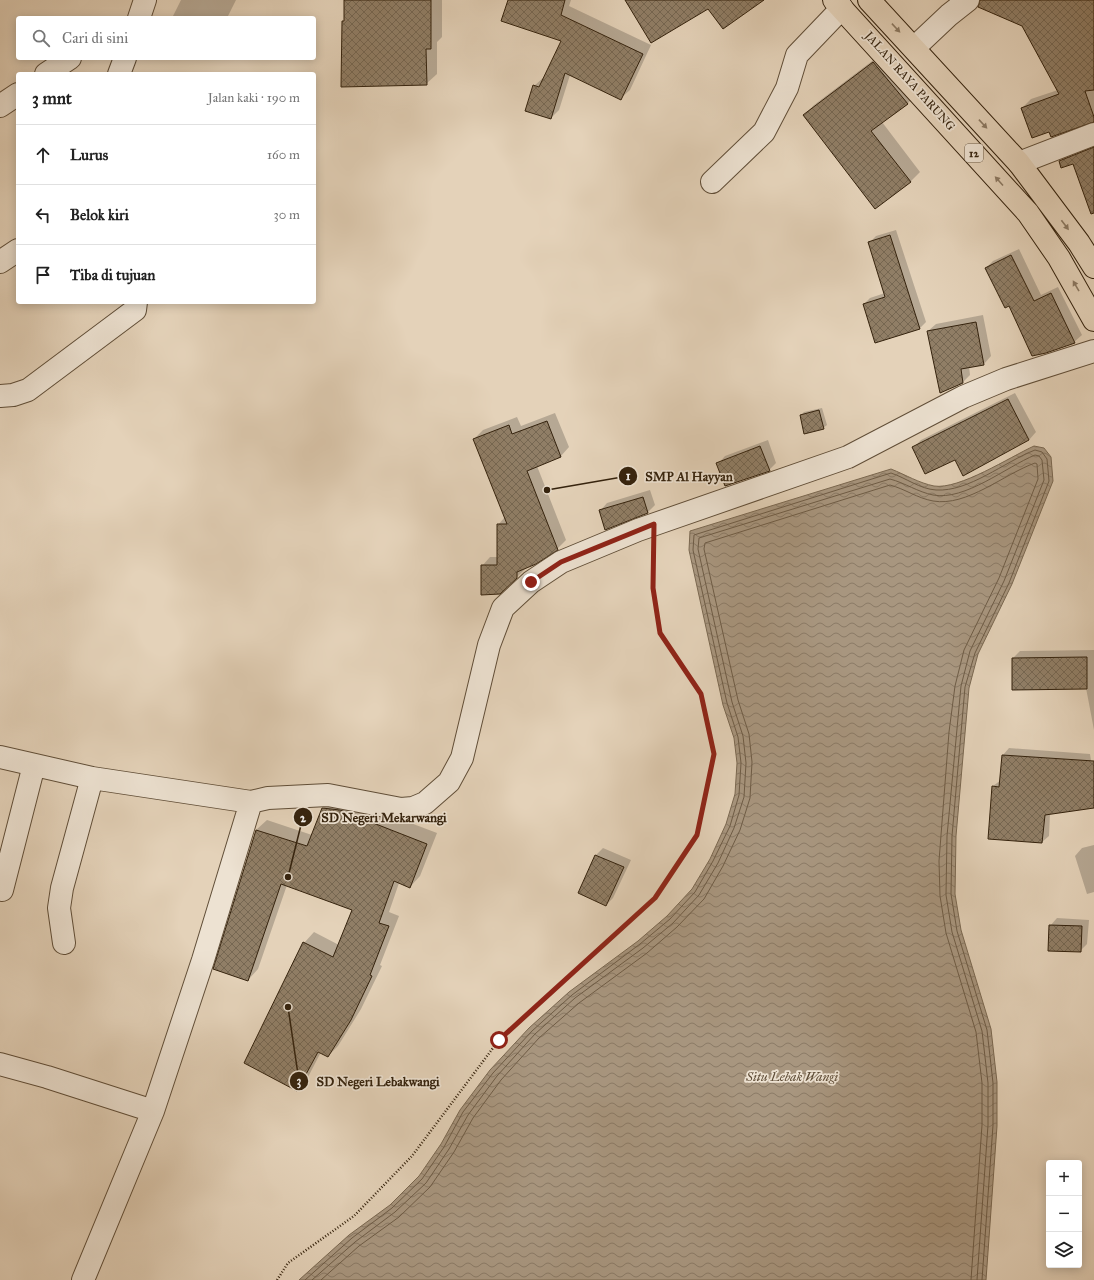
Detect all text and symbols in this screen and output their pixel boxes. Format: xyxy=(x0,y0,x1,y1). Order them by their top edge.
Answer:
search box xyxy=(16,16,316,60)
one-way arrow xyxy=(891,23,900,33)
icon: search xyxy=(30,27,52,49)
street label: JALAN RAYA PARUNG xyxy=(860,27,958,134)
text: Cari di sini xyxy=(62,29,128,47)
text: 3 mnt xyxy=(32,88,72,109)
text: Jalan kaki · 190 m xyxy=(208,90,300,106)
one-way arrow xyxy=(979,119,988,129)
icon: ahead xyxy=(32,144,54,166)
road number: 12 xyxy=(965,144,983,162)
text: Lurus xyxy=(70,146,108,164)
text: 160 m xyxy=(267,147,300,163)
one-way arrow xyxy=(995,176,1004,186)
icon: left xyxy=(32,204,54,226)
text: Belok kiri xyxy=(70,206,129,224)
text: 30 m xyxy=(274,207,300,223)
one-way arrow xyxy=(1061,219,1070,230)
icon: arrive xyxy=(32,264,54,286)
text: Tiba di tujuan xyxy=(70,266,155,284)
one-way arrow xyxy=(1072,280,1079,292)
callout: SMP Al Hayyan xyxy=(618,464,741,489)
text: 1 xyxy=(626,469,631,483)
text: SMP Al Hayyan xyxy=(645,469,733,485)
route end xyxy=(522,573,540,591)
callout: SD Negeri Mekarwangi xyxy=(293,805,454,830)
text: SD Negeri Mekarwangi xyxy=(321,810,447,826)
text: 2 xyxy=(300,811,307,825)
route start xyxy=(490,1031,508,1049)
callout: SD Negeri Lebakwangi xyxy=(289,1069,448,1094)
water label: Situ Lebak Wangi xyxy=(745,1069,838,1085)
text: 3 xyxy=(297,1074,302,1089)
text: SD Negeri Lebakwangi xyxy=(317,1074,440,1090)
map controls xyxy=(1046,1160,1082,1268)
button: + xyxy=(1046,1160,1082,1196)
button: − xyxy=(1046,1196,1082,1232)
button: layers xyxy=(1046,1232,1082,1268)

